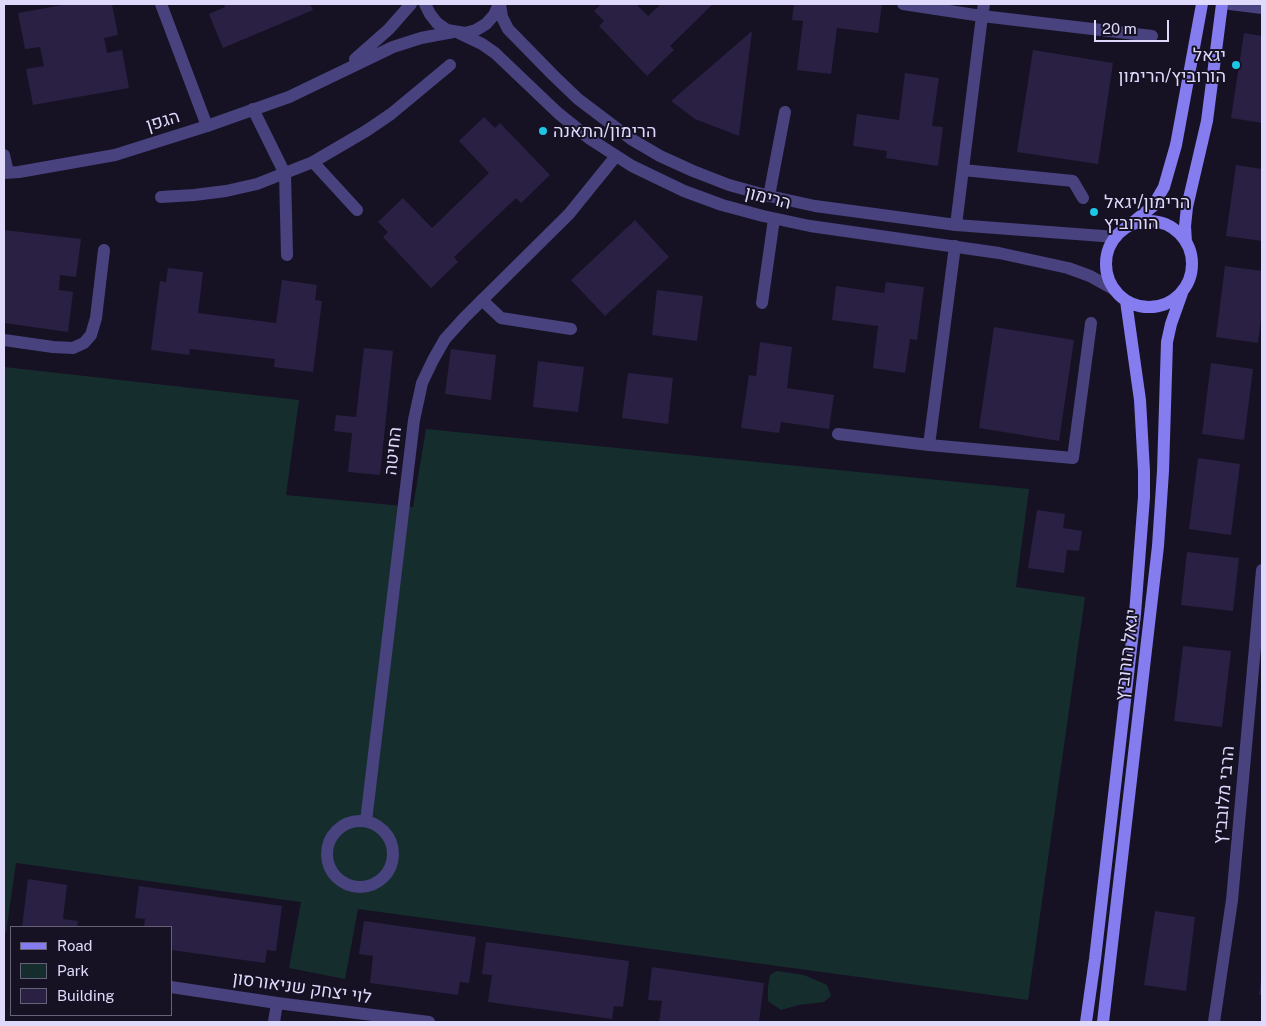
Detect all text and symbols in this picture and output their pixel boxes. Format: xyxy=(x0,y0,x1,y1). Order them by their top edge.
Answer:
scale bar xyxy=(1096,10,1171,42)
text: 20 m xyxy=(1102,20,1137,37)
place label: יגאל הורוביץ/הרימון xyxy=(1118,44,1226,86)
marker: יגאל הורוביץ/הרימון xyxy=(1230,59,1242,71)
street label: הגפן xyxy=(144,106,182,136)
place label: הרימון/התאנה xyxy=(553,120,657,142)
marker: הרימון/התאנה xyxy=(537,125,549,137)
street label: הרימון xyxy=(743,182,793,214)
place label: הרימון/יגאל הורוביץ xyxy=(1104,191,1190,233)
marker: הרימון/יגאל הורוביץ xyxy=(1088,206,1100,218)
street label: החיטה xyxy=(380,426,406,476)
street label: יגאל הורוביץ xyxy=(1111,608,1143,702)
street label: הרבי מלובביץ xyxy=(1209,745,1239,845)
legend xyxy=(10,926,172,1016)
text: Road xyxy=(57,937,93,954)
text: Park xyxy=(57,962,89,979)
street label: לוי יצחק שניאורסון xyxy=(231,968,373,1008)
text: Building xyxy=(57,987,115,1004)

